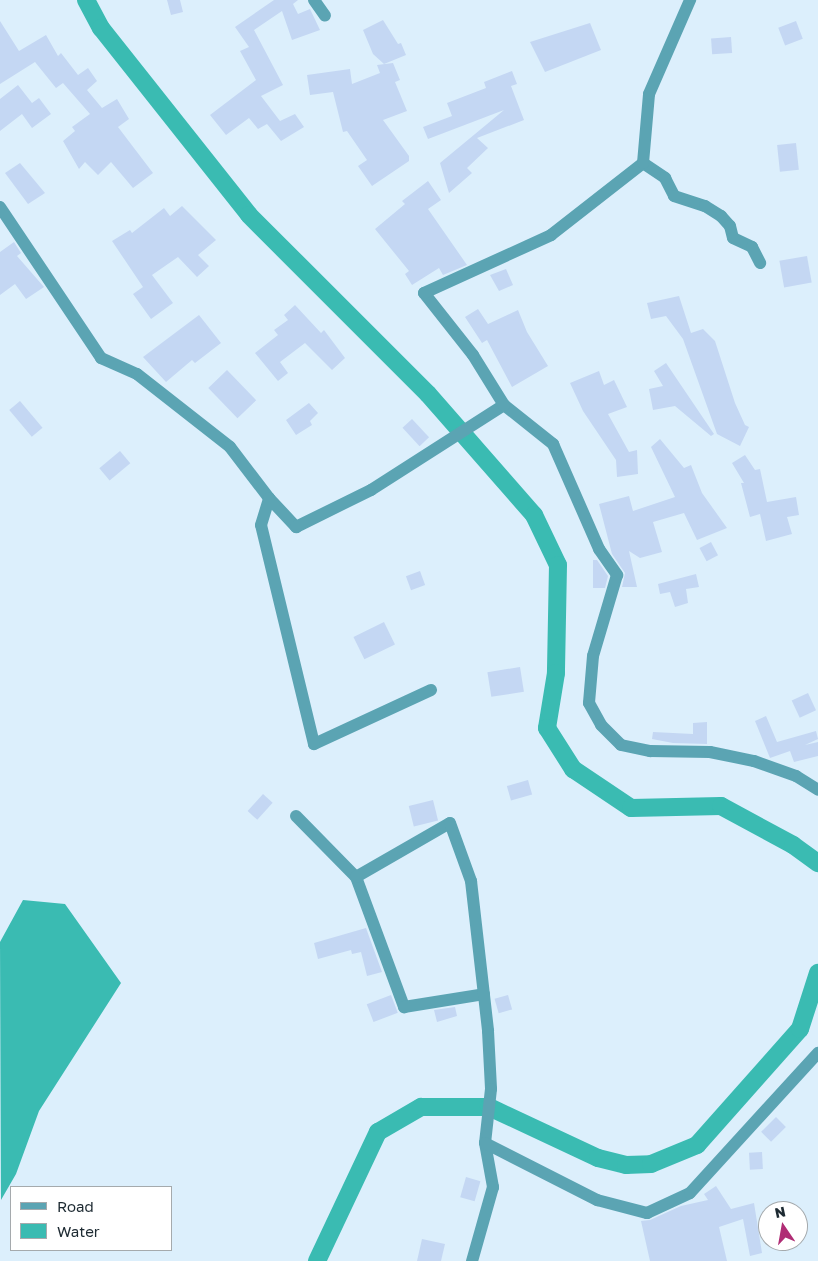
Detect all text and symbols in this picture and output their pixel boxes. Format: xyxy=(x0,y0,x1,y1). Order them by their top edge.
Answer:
legend xyxy=(10,1186,172,1251)
text: Road xyxy=(57,1197,94,1215)
north arrow xyxy=(758,1201,808,1251)
text: N xyxy=(773,1202,787,1221)
text: Water xyxy=(57,1222,100,1240)

